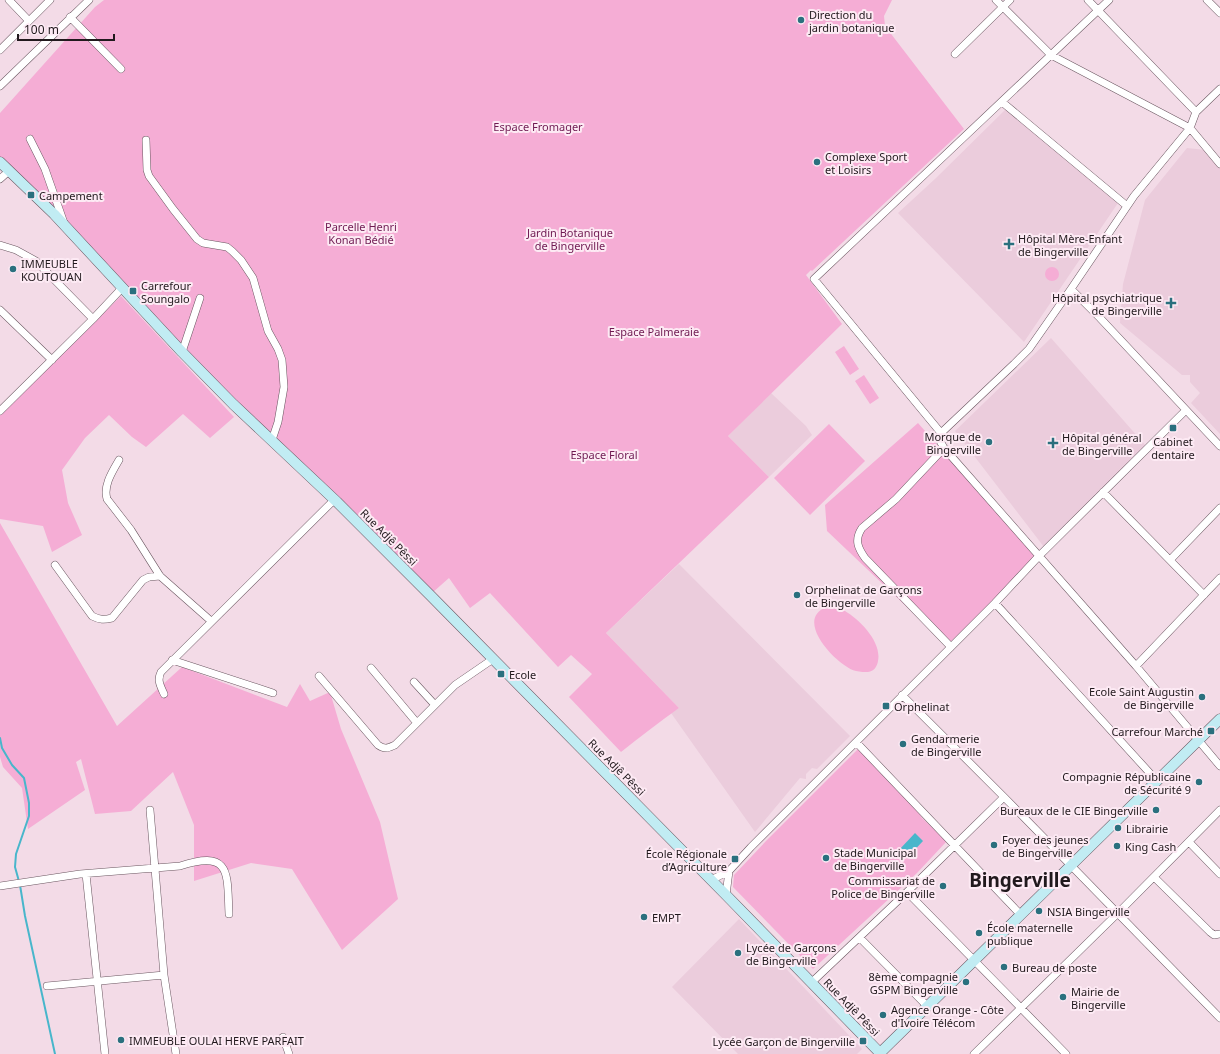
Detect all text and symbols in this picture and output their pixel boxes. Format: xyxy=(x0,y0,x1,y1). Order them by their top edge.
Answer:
place label: Direction du jardin botanique xyxy=(808,7,895,35)
marker: Direction du jardin botanique xyxy=(796,15,806,25)
scale bar xyxy=(18,16,114,42)
text: 100 m xyxy=(24,21,59,38)
park label: Espace Fromager xyxy=(493,119,583,134)
place label: Complexe Sport et Loisirs xyxy=(825,149,907,177)
marker: Complexe Sport et Loisirs xyxy=(812,157,822,167)
place label: Campement xyxy=(39,188,103,203)
marker: Campement xyxy=(26,190,36,200)
park label: Parcelle Henri Konan Bédié xyxy=(325,219,397,247)
park label: Jardin Botanique de Bingerville xyxy=(526,225,613,253)
place label: Hôpital Mère-Enfant de Bingerville xyxy=(1018,231,1122,259)
marker: Hôpital Mère-Enfant de Bingerville xyxy=(1003,238,1015,250)
place label: IMMEUBLE KOUTOUAN xyxy=(21,256,82,284)
marker: IMMEUBLE KOUTOUAN xyxy=(8,264,18,274)
place label: Carrefour Soungalo xyxy=(141,278,191,306)
marker: Carrefour Soungalo xyxy=(128,286,138,296)
place label: Hôpital psychiatrique de Bingerville xyxy=(1052,290,1162,318)
marker: Hôpital psychiatrique de Bingerville xyxy=(1165,297,1177,309)
park label: Espace Palmeraie xyxy=(609,324,699,339)
marker: Cabinet dentaire xyxy=(1168,423,1178,433)
place label: Morque de Bingerville xyxy=(924,429,981,457)
place label: Hôpital général de Bingerville xyxy=(1062,430,1142,458)
place label: Cabinet dentaire xyxy=(1151,434,1195,462)
marker: Morque de Bingerville xyxy=(984,437,994,447)
marker: Hôpital général de Bingerville xyxy=(1047,437,1059,449)
park label: Espace Floral xyxy=(570,447,638,462)
street label: Rue Adjê Pêssi xyxy=(357,505,421,569)
place label: Orphelinat de Garçons de Bingerville xyxy=(805,582,922,610)
marker: Orphelinat de Garçons de Bingerville xyxy=(792,590,802,600)
place label: Ecole xyxy=(509,667,536,682)
marker: Ecole xyxy=(496,669,506,679)
place label: Ecole Saint Augustin de Bingerville xyxy=(1089,684,1194,712)
marker: Ecole Saint Augustin de Bingerville xyxy=(1197,692,1207,702)
place label: Orphelinat xyxy=(894,699,950,714)
marker: Orphelinat xyxy=(881,701,891,711)
place label: Carrefour Marché xyxy=(1111,724,1203,739)
marker: Carrefour Marché xyxy=(1206,726,1216,736)
place label: Gendarmerie de Bingerville xyxy=(911,731,981,759)
street label: Rue Adjê Pêssi xyxy=(585,735,649,799)
marker: Gendarmerie de Bingerville xyxy=(898,739,908,749)
place label: Compagnie Républicaine de Sécurité 9 xyxy=(1062,769,1191,797)
marker: Compagnie Républicaine de Sécurité 9 xyxy=(1194,777,1204,787)
place label: Bureaux de le CIE Bingerville xyxy=(1000,803,1148,818)
marker: Bureaux de le CIE Bingerville xyxy=(1151,805,1161,815)
place label: Librairie xyxy=(1126,821,1168,836)
marker: Librairie xyxy=(1113,823,1123,833)
place label: Foyer des jeunes de Bingerville xyxy=(1002,832,1089,860)
place label: King Cash xyxy=(1125,839,1176,854)
marker: Foyer des jeunes de Bingerville xyxy=(989,840,999,850)
marker: King Cash xyxy=(1112,841,1122,851)
place label: Stade Municipal de Bingerville xyxy=(834,845,916,873)
place label: École Régionale d’Agriculture xyxy=(646,846,727,874)
marker: Stade Municipal de Bingerville xyxy=(821,853,831,863)
marker: École Régionale d’Agriculture xyxy=(730,854,740,864)
district label: Bingerville xyxy=(969,867,1071,893)
place label: Commissariat de Police de Bingerville xyxy=(831,873,935,901)
marker: Commissariat de Police de Bingerville xyxy=(938,881,948,891)
place label: NSIA Bingerville xyxy=(1047,904,1130,919)
marker: NSIA Bingerville xyxy=(1034,906,1044,916)
place label: EMPT xyxy=(652,910,681,925)
marker: EMPT xyxy=(639,912,649,922)
place label: École maternelle publique xyxy=(987,920,1073,948)
marker: École maternelle publique xyxy=(974,928,984,938)
place label: Lycée de Garçons de Bingerville xyxy=(746,940,836,968)
marker: Lycée de Garçons de Bingerville xyxy=(733,948,743,958)
place label: Bureau de poste xyxy=(1012,960,1097,975)
marker: Bureau de poste xyxy=(999,962,1009,972)
place label: 8ème compagnie GSPM Bingerville xyxy=(868,969,958,997)
street label: Rue Adjê Pêssi xyxy=(821,975,883,1039)
marker: 8ème compagnie GSPM Bingerville xyxy=(961,977,971,987)
place label: Mairie de Bingerville xyxy=(1071,984,1126,1012)
marker: Mairie de Bingerville xyxy=(1058,992,1068,1002)
place label: Agence Orange - Côte d'Ivoire Télécom xyxy=(891,1002,1004,1030)
marker: Agence Orange - Côte d'Ivoire Télécom xyxy=(878,1010,888,1020)
place label: IMMEUBLE OULAI HERVE PARFAIT xyxy=(129,1033,304,1048)
place label: Lycée Garçon de Bingerville xyxy=(713,1034,855,1049)
marker: IMMEUBLE OULAI HERVE PARFAIT xyxy=(116,1035,126,1045)
marker: Lycée Garçon de Bingerville xyxy=(858,1036,868,1046)

